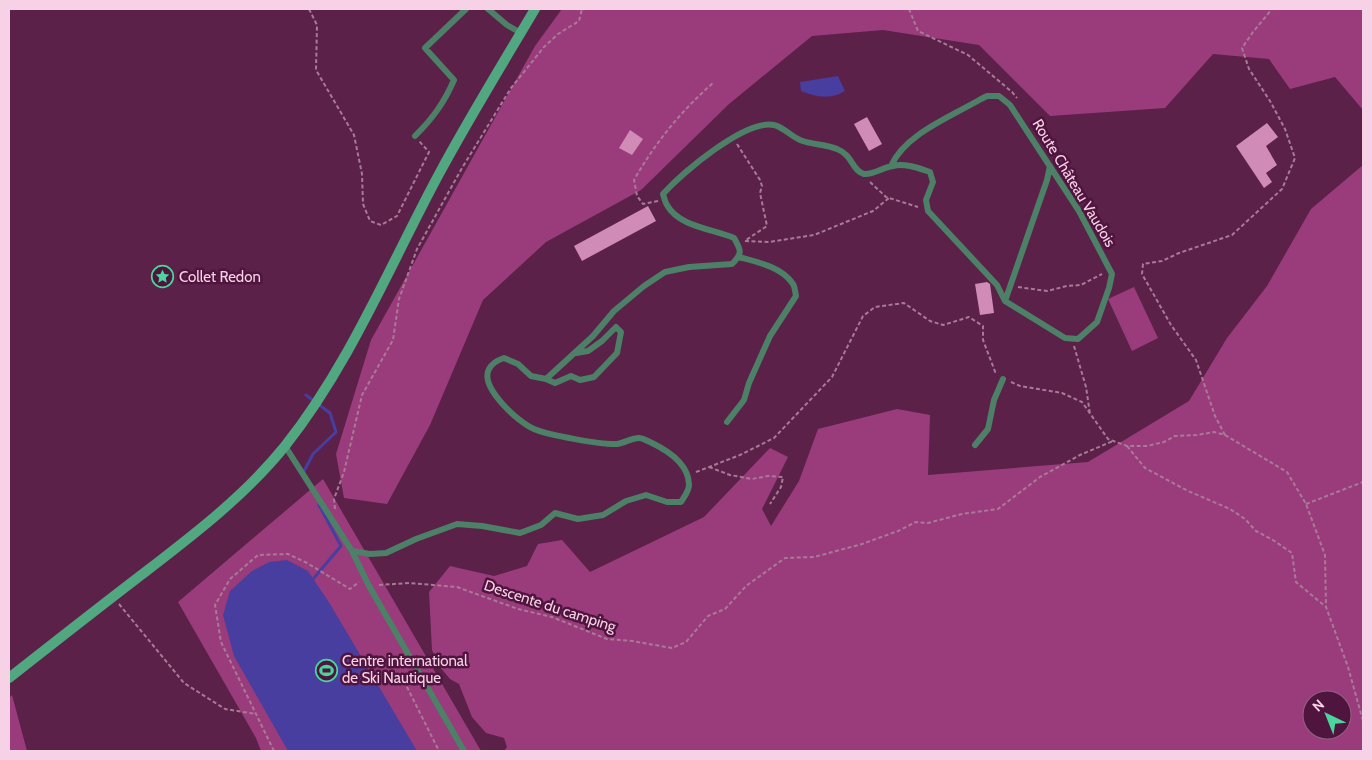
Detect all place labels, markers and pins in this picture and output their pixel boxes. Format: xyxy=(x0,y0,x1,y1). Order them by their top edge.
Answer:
place icon: Collet Redon xyxy=(151,265,175,289)
place label: Collet Redon xyxy=(179,268,261,286)
place label: Centre international de Ski Nautique xyxy=(342,652,468,687)
sports icon: Centre international de Ski Nautique xyxy=(314,658,338,682)

